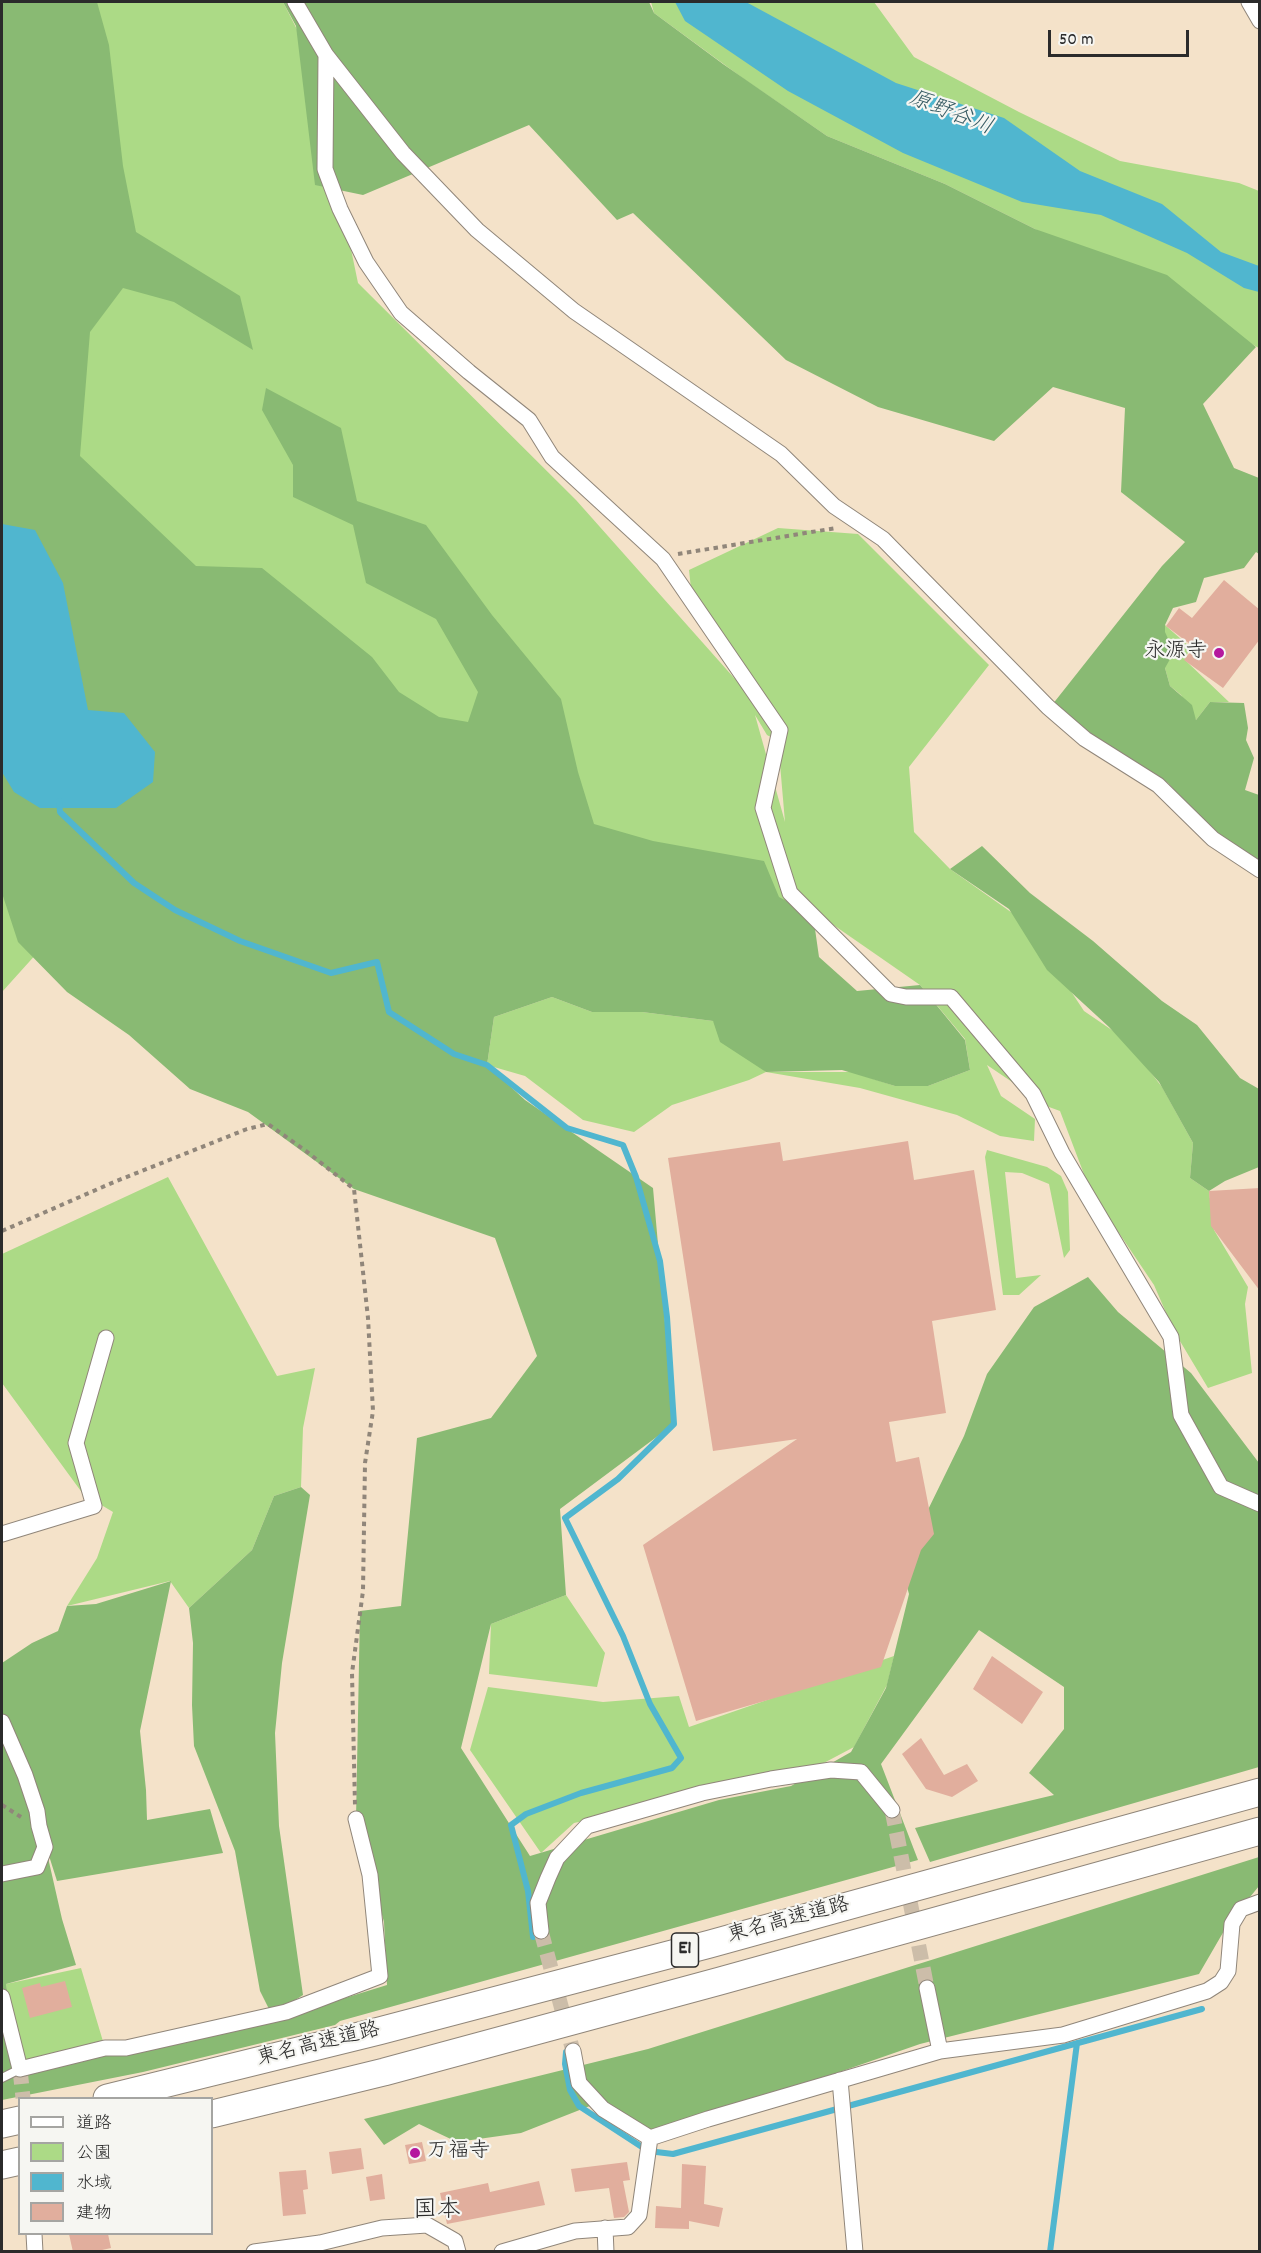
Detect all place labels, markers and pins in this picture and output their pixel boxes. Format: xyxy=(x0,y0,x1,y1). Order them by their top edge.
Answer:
place label: 永源寺 xyxy=(1144,640,1207,666)
marker: 永源寺 xyxy=(1212,646,1226,660)
place label: 万福寺 xyxy=(427,2140,490,2166)
marker: 万福寺 xyxy=(408,2146,422,2160)

